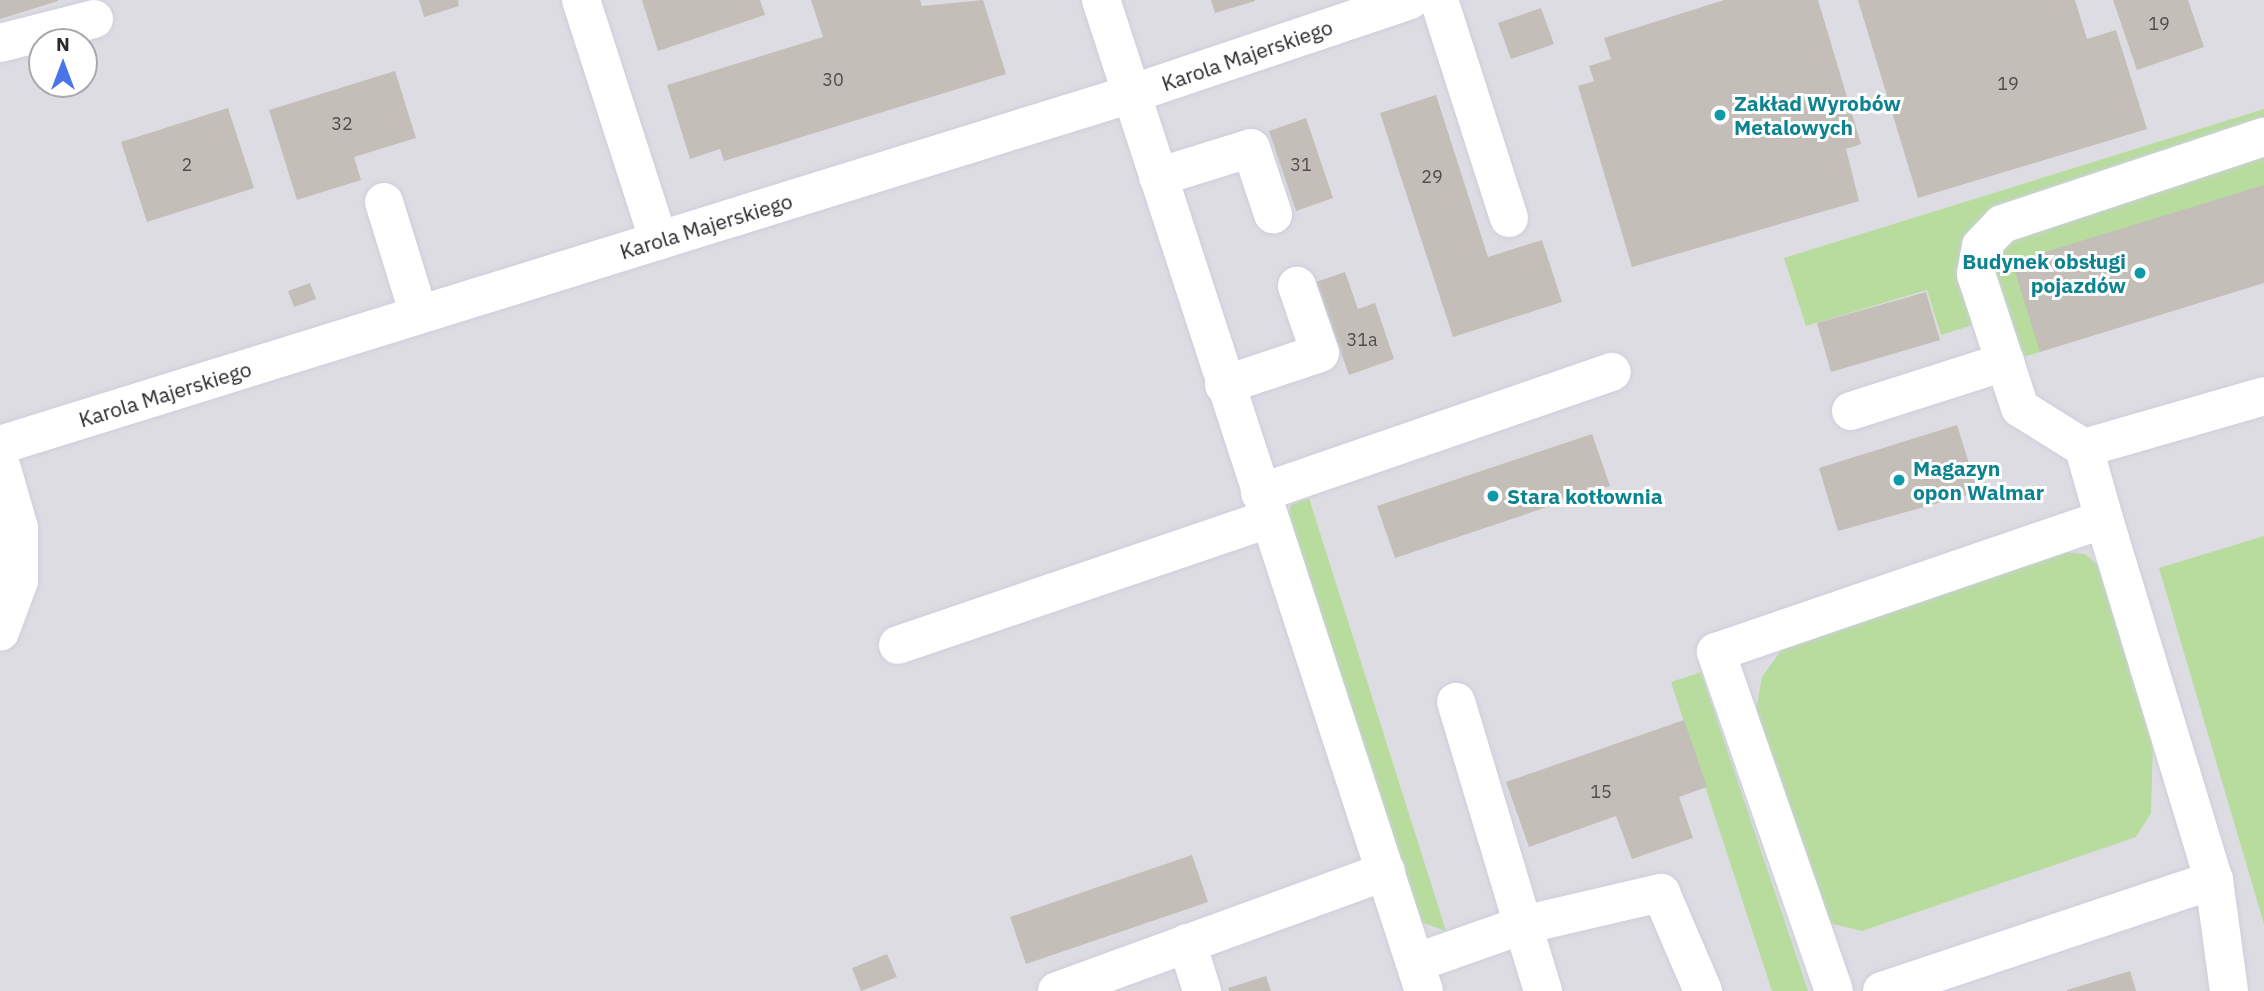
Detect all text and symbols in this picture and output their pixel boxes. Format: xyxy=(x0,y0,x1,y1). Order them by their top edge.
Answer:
house number: 19 xyxy=(2148,13,2170,35)
street label: Karola Majerskiego xyxy=(1158,14,1336,96)
north arrow xyxy=(28,28,98,98)
text: N xyxy=(56,32,70,56)
house number: 30 xyxy=(822,69,844,91)
house number: 19 xyxy=(1997,73,2019,95)
place label: Zakład Wyrobów Metalowych xyxy=(1734,90,1901,140)
marker: Zakład Wyrobów Metalowych xyxy=(1712,107,1728,123)
house number: 32 xyxy=(331,113,353,135)
house number: 2 xyxy=(182,154,192,176)
house number: 31 xyxy=(1290,154,1312,176)
house number: 29 xyxy=(1421,166,1443,188)
street label: Karola Majerskiego xyxy=(617,188,795,264)
place label: Budynek obsługi pojazdów xyxy=(1962,248,2126,298)
marker: Budynek obsługi pojazdów xyxy=(2132,265,2148,281)
house number: 31a xyxy=(1346,329,1378,351)
street label: Karola Majerskiego xyxy=(76,356,254,432)
place label: Magazyn opon Walmar xyxy=(1913,455,2044,505)
marker: Magazyn opon Walmar xyxy=(1891,472,1907,488)
place label: Stara kotłownia xyxy=(1507,483,1663,509)
marker: Stara kotłownia xyxy=(1485,488,1501,504)
house number: 15 xyxy=(1590,781,1612,803)

